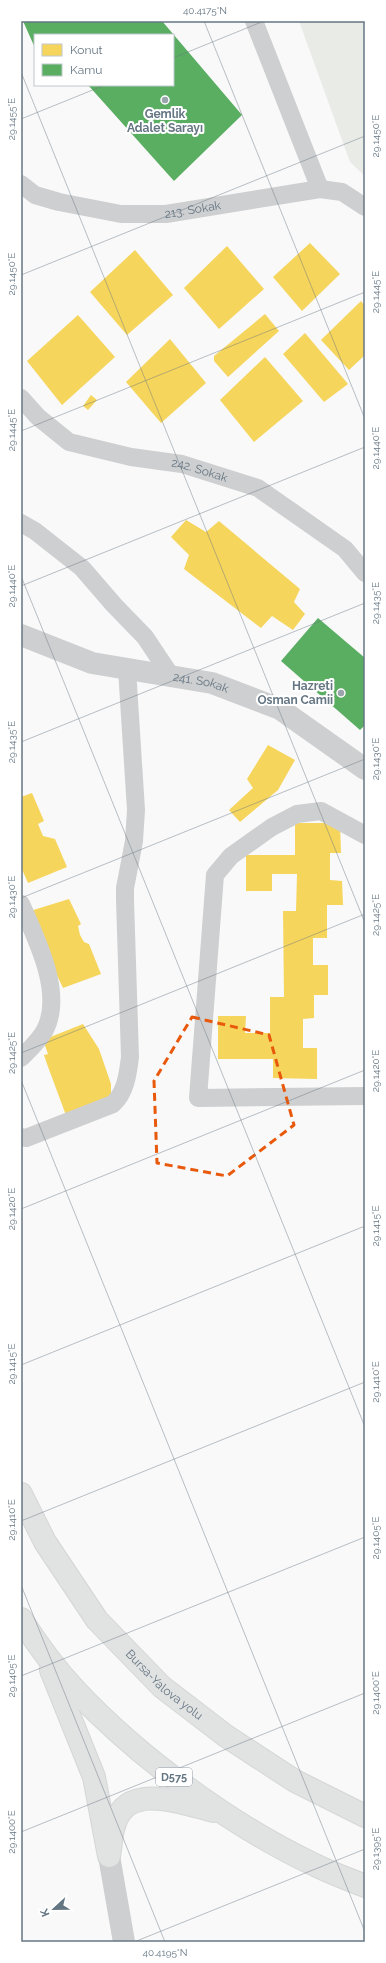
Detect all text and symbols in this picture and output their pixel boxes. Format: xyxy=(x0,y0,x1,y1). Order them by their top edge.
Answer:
text: 40.4175°N xyxy=(183,5,227,16)
legend xyxy=(34,34,174,86)
text: Konut xyxy=(70,43,103,57)
text: Kamu xyxy=(70,63,102,77)
marker: Gemlik Adalet Sarayı xyxy=(160,95,170,105)
text: 29.1455°E xyxy=(6,98,17,140)
place label: Gemlik Adalet Sarayı xyxy=(127,107,203,135)
text: 29.1450°E xyxy=(370,115,381,157)
street label: 213. Sokak xyxy=(164,198,223,221)
text: 29.1450°E xyxy=(6,253,17,295)
text: 29.1445°E xyxy=(370,271,381,313)
text: 29.1445°E xyxy=(6,409,17,451)
text: 29.1440°E xyxy=(370,427,381,469)
street label: 242. Sokak xyxy=(170,456,230,485)
text: 29.1440°E xyxy=(6,565,17,607)
text: 29.1435°E xyxy=(370,582,381,624)
street label: 241. Sokak xyxy=(172,670,231,696)
place label: Hazreti Osman Camii xyxy=(257,679,333,707)
marker: Hazreti Osman Camii xyxy=(336,688,346,698)
text: 29.1435°E xyxy=(6,721,17,763)
text: 29.1430°E xyxy=(370,738,381,780)
text: 29.1430°E xyxy=(6,876,17,918)
text: 29.1425°E xyxy=(370,894,381,936)
text: 29.1425°E xyxy=(6,1032,17,1074)
text: 29.1420°E xyxy=(370,1050,381,1092)
text: 29.1420°E xyxy=(6,1188,17,1230)
text: 29.1415°E xyxy=(370,1205,381,1247)
text: 29.1415°E xyxy=(6,1343,17,1385)
text: 29.1410°E xyxy=(370,1361,381,1403)
text: 29.1410°E xyxy=(6,1499,17,1541)
text: 29.1405°E xyxy=(370,1516,381,1560)
street label: Bursa-Yalova yolu xyxy=(123,1647,206,1723)
text: 29.1405°E xyxy=(6,1654,17,1698)
text: 29.1400°E xyxy=(370,1671,381,1715)
road number: D575 xyxy=(156,1768,192,1786)
text: 29.1400°E xyxy=(6,1810,17,1854)
text: 29.1395°E xyxy=(370,1828,381,1870)
north arrow xyxy=(34,1889,74,1929)
text: K xyxy=(38,1906,53,1918)
text: 40.4195°N xyxy=(143,1947,187,1958)

